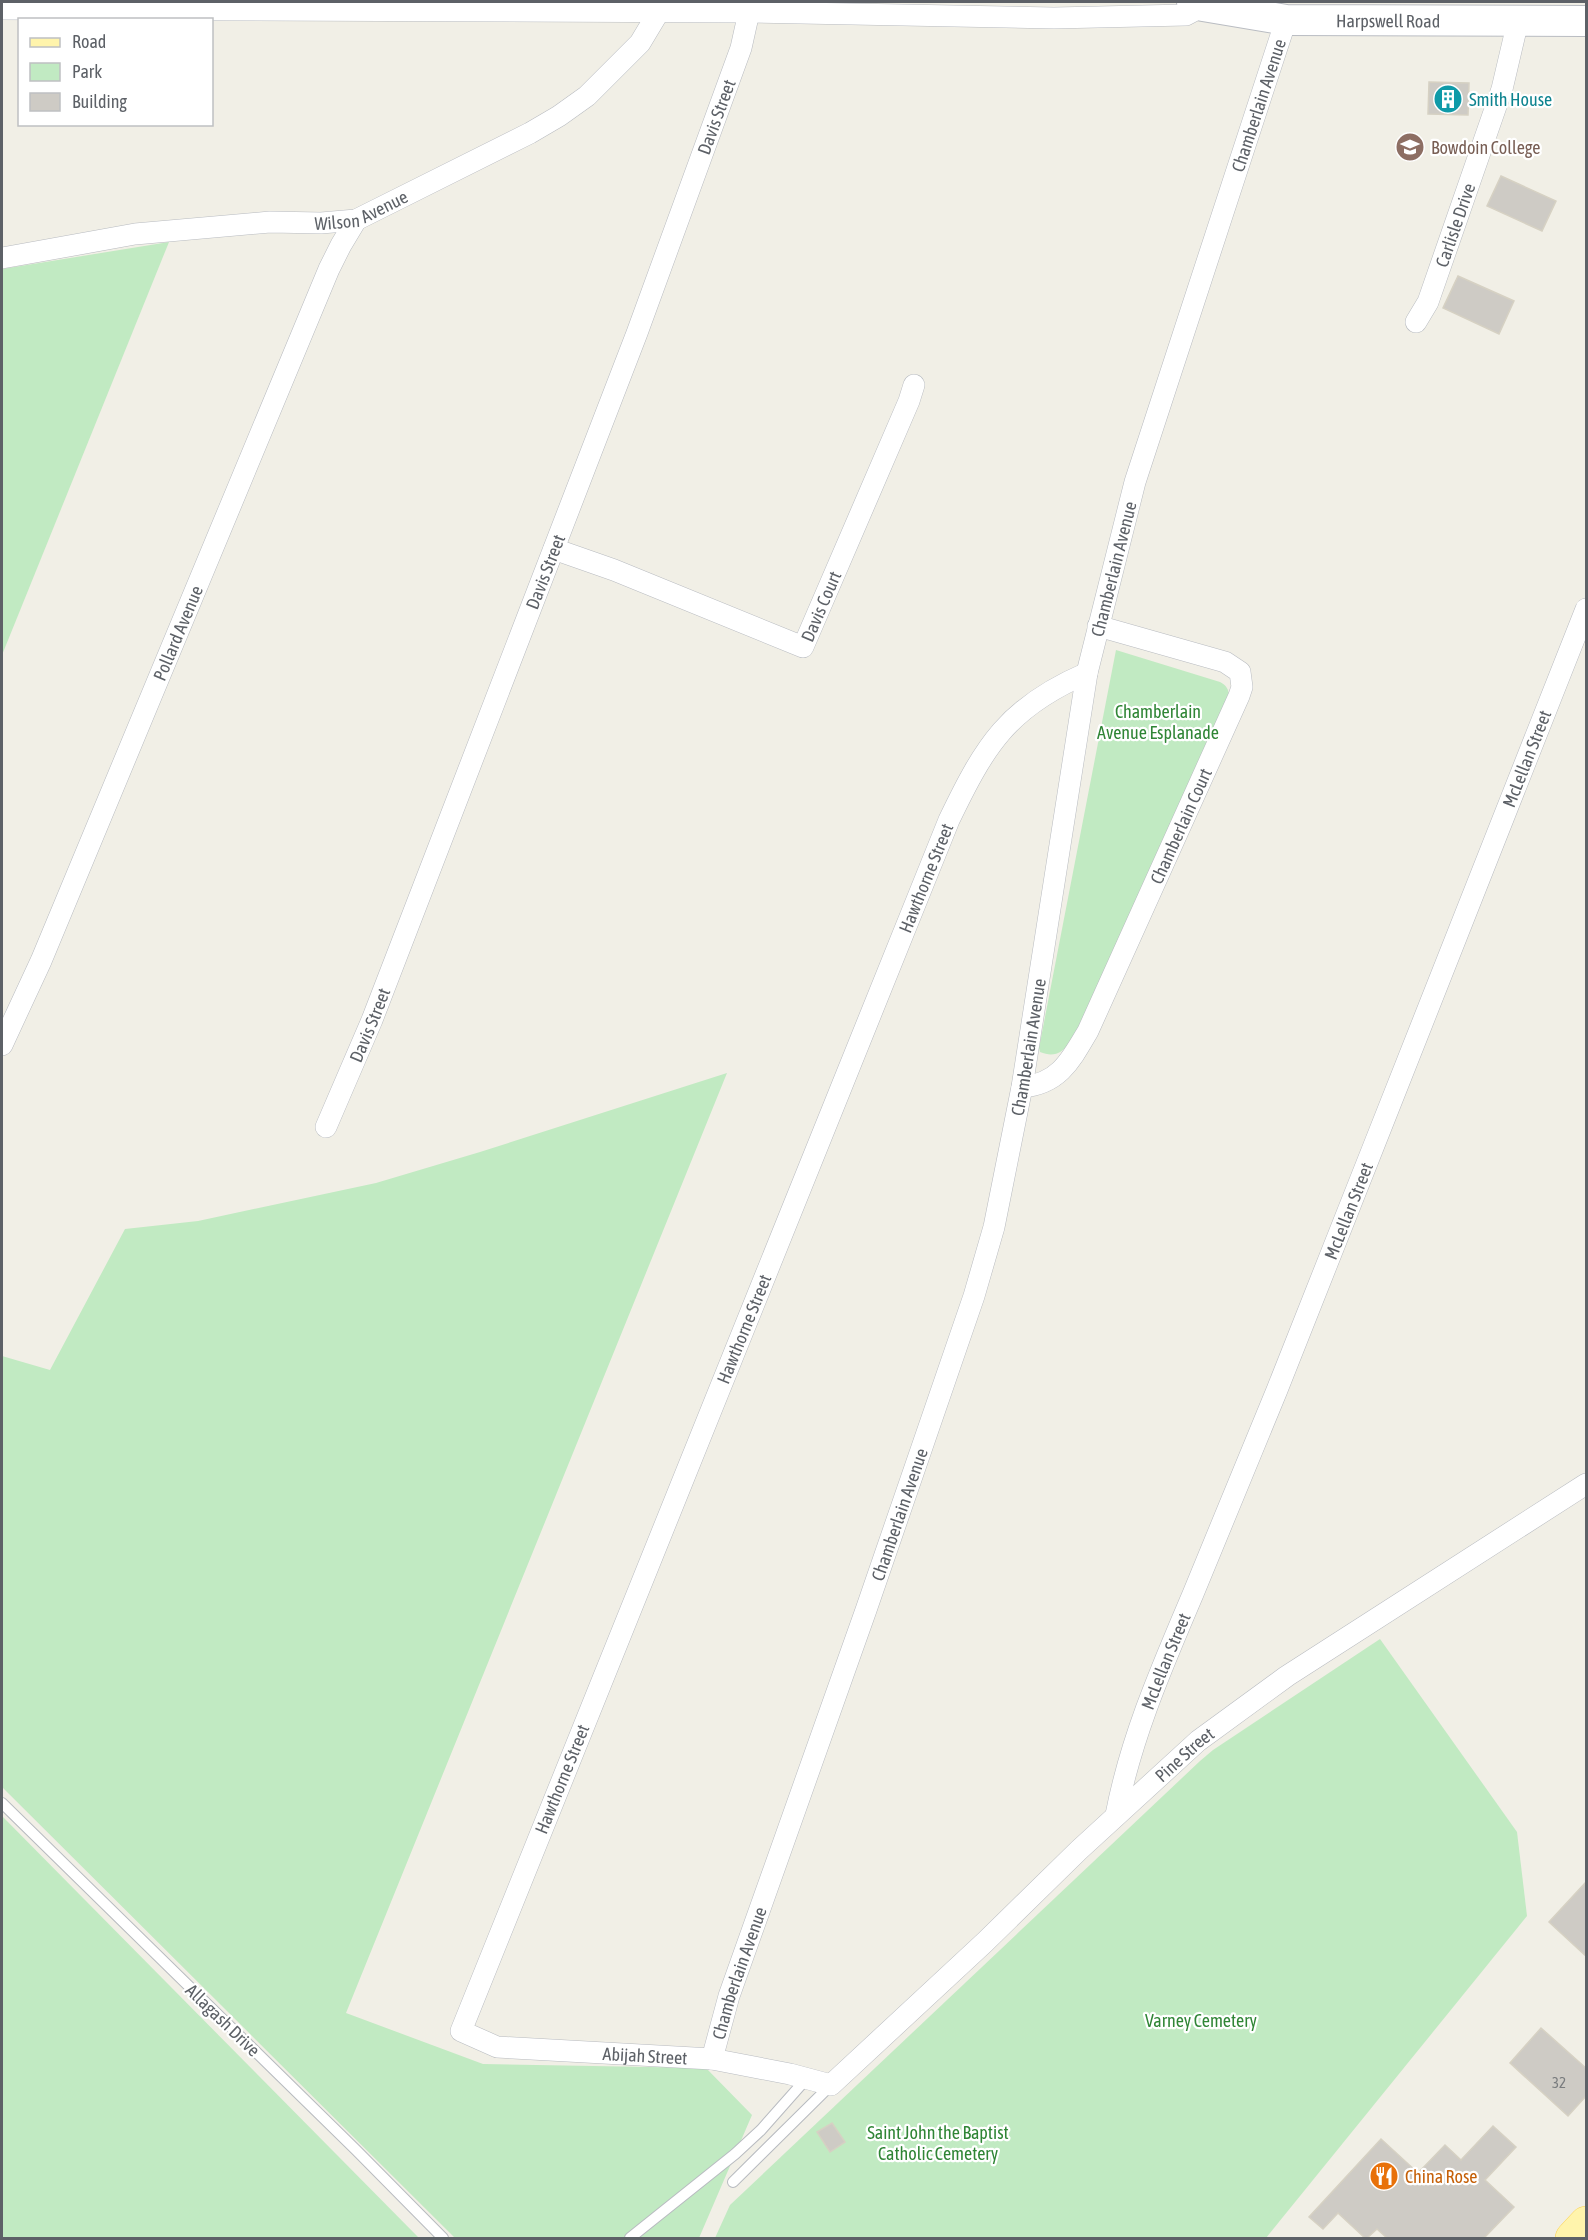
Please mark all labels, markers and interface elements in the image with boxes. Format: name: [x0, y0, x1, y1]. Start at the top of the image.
street label: Harpswell Road: [1336, 10, 1440, 31]
legend: [18, 18, 213, 126]
text: Road: [72, 31, 106, 52]
street label: Chamberlain Avenue: [1227, 36, 1290, 174]
text: Park: [72, 61, 102, 82]
street label: Davis Street: [693, 76, 739, 157]
building icon: Smith House: [1432, 83, 1464, 115]
place label: Smith House: [1469, 89, 1552, 110]
text: Building: [72, 91, 127, 112]
school or university icon: Bowdoin College: [1394, 131, 1426, 163]
place label: Bowdoin College: [1431, 137, 1540, 158]
street label: Carlisle Drive: [1431, 180, 1479, 270]
street label: Wilson Avenue: [314, 186, 411, 234]
street label: Chamberlain Avenue: [1086, 499, 1140, 639]
street label: Davis Street: [521, 531, 569, 612]
street label: Davis Court: [796, 568, 845, 645]
street label: Pollard Avenue: [148, 582, 207, 684]
park label: Chamberlain Avenue Esplanade: [1097, 701, 1219, 743]
street label: McLellan Street: [1498, 707, 1555, 810]
street label: Chamberlain Court: [1145, 765, 1216, 887]
street label: Hawthorne Street: [895, 820, 957, 936]
street label: Chamberlain Avenue: [1006, 977, 1049, 1117]
street label: Davis Street: [345, 985, 394, 1065]
street label: McLellan Street: [1320, 1159, 1377, 1262]
street label: Hawthorne Street: [713, 1271, 775, 1387]
street label: Chamberlain Avenue: [866, 1445, 931, 1583]
street label: McLellan Street: [1136, 1610, 1194, 1712]
street label: Hawthorne Street: [531, 1721, 593, 1837]
street label: Pine Street: [1151, 1723, 1218, 1786]
street label: Chamberlain Avenue: [707, 1904, 770, 2042]
street label: Allagash Drive: [182, 1979, 264, 2061]
park label: Varney Cemetery: [1145, 2010, 1257, 2031]
street label: Abijah Street: [602, 2042, 688, 2068]
house number: 32: [1552, 2074, 1566, 2091]
park label: Saint John the Baptist Catholic Cemetery: [867, 2122, 1009, 2164]
restaurant icon: China Rose: [1368, 2160, 1400, 2192]
place label: China Rose: [1405, 2166, 1478, 2187]

